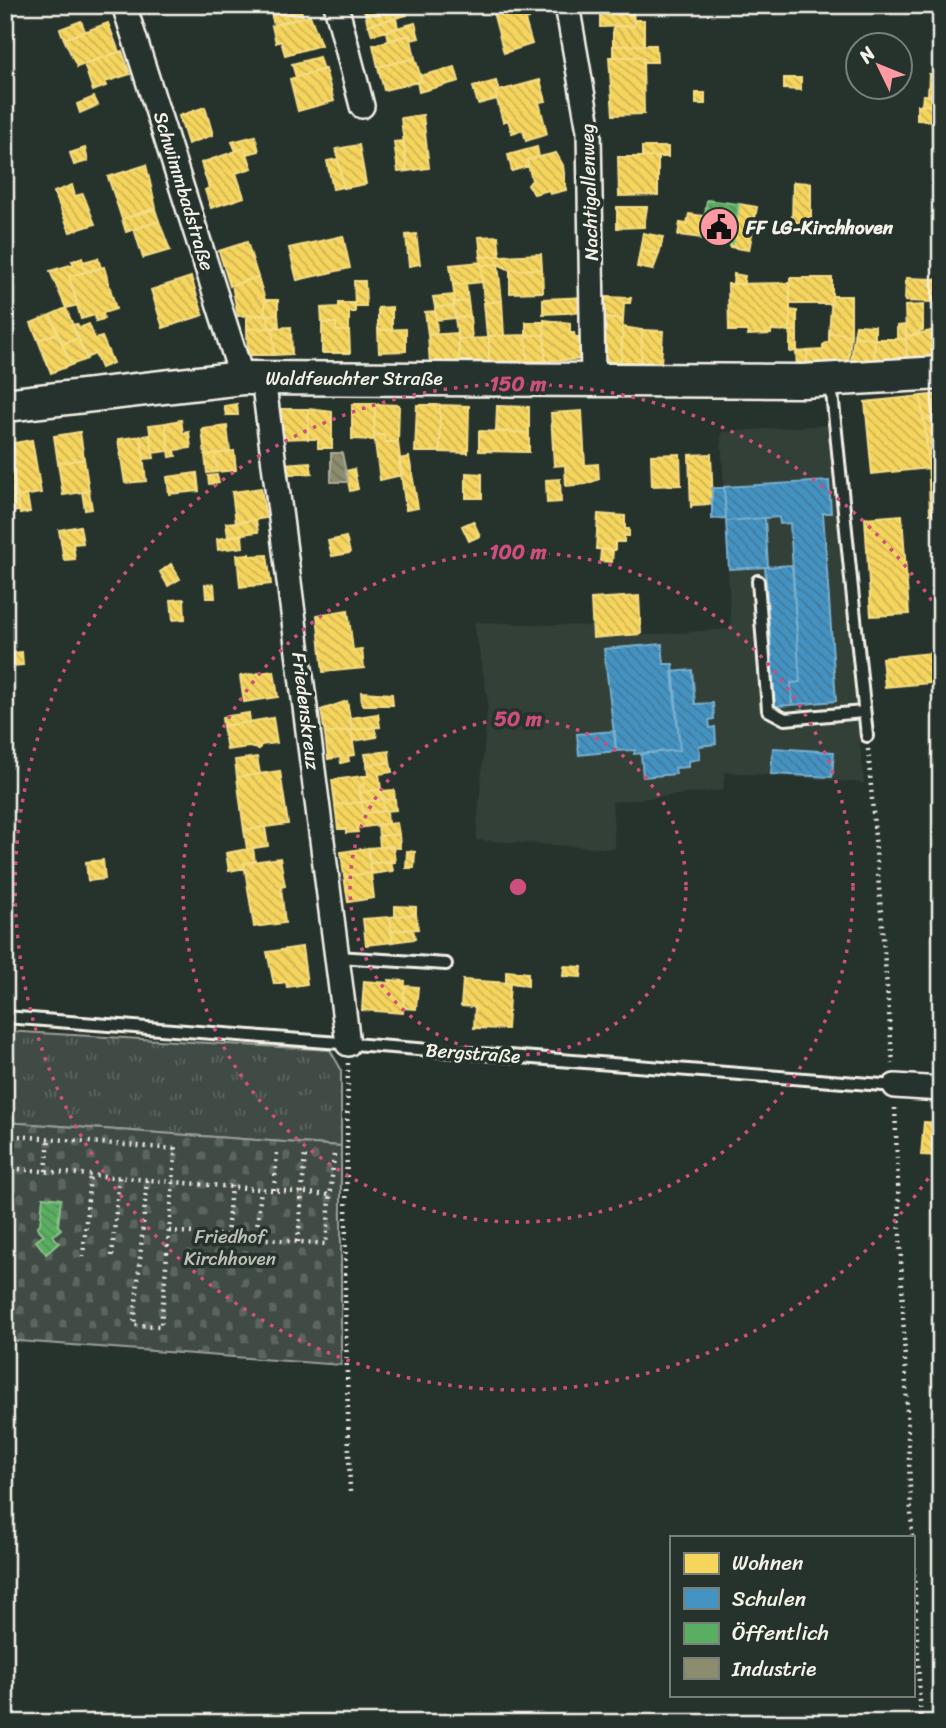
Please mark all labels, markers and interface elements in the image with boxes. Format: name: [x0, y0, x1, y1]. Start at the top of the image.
north arrow: [844, 32, 914, 102]
text: N: [850, 38, 884, 72]
street label: Schwimmbadstraße: [144, 107, 224, 275]
street label: Nachtigallenweg: [570, 123, 608, 261]
public building icon: FF LG-Kirchhoven: [698, 206, 740, 248]
place label: FF LG-Kirchhoven: [745, 211, 894, 244]
street label: Waldfeuchter Straße: [265, 362, 443, 395]
text: 150 m: [490, 365, 547, 403]
text: 100 m: [489, 533, 547, 571]
street label: Friedenskreuz: [282, 650, 330, 773]
text: 50 m: [494, 700, 543, 738]
centre of rings: [506, 875, 530, 899]
street label: Bergstraße: [425, 1033, 521, 1073]
park label: Friedhof Kirchhoven: [184, 1220, 276, 1275]
legend: [670, 1536, 914, 1696]
text: Wohnen: [732, 1544, 803, 1582]
text: Schulen: [732, 1580, 806, 1618]
text: Öffentlich: [732, 1614, 829, 1652]
text: Industrie: [731, 1650, 816, 1688]

